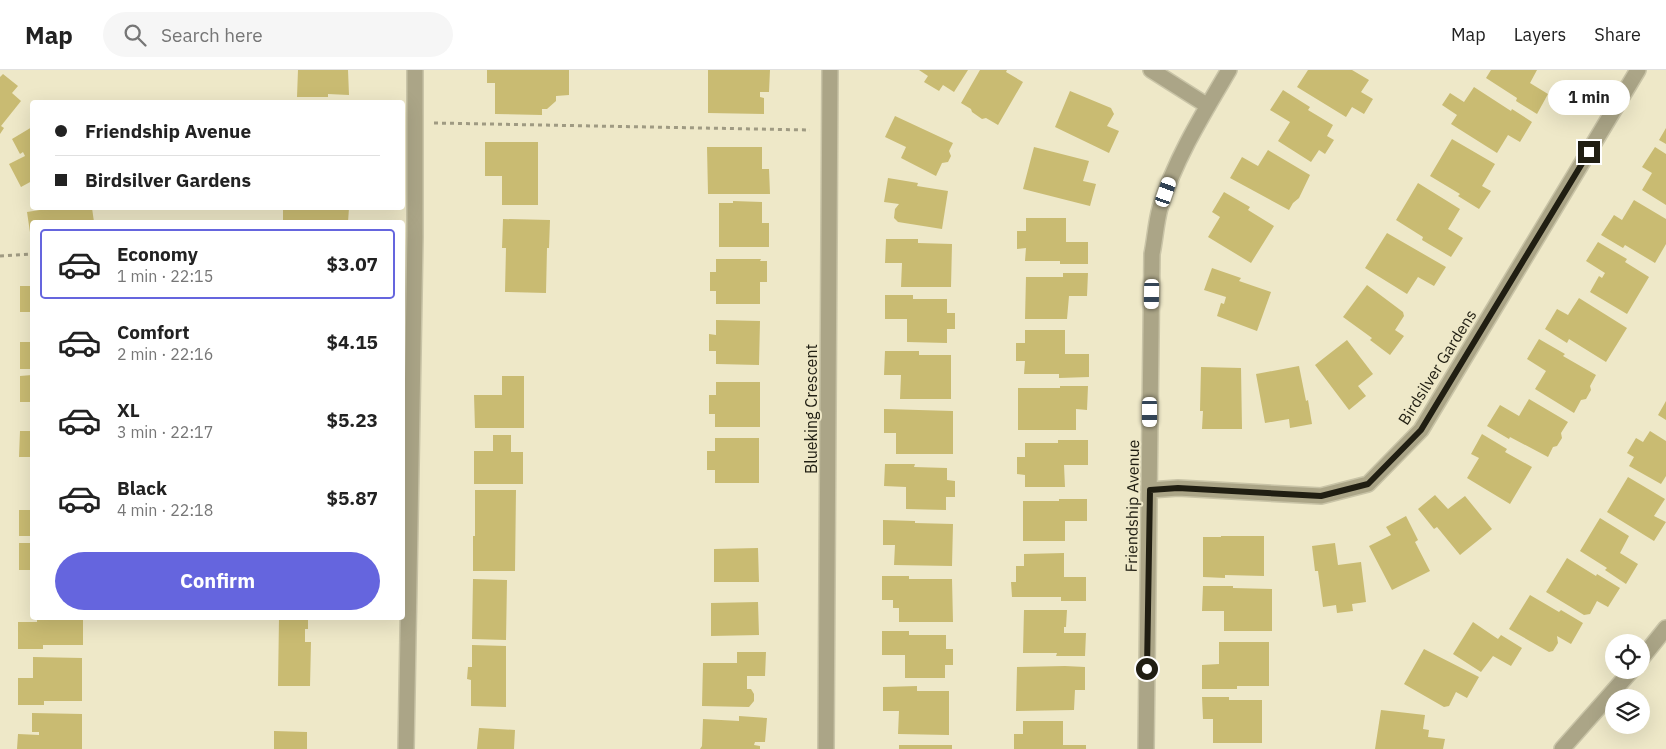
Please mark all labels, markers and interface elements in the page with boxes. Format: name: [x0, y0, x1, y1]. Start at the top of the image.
search box: [103, 12, 453, 57]
text: Map: [25, 19, 73, 51]
icon: search: [121, 21, 149, 49]
text: Search here: [161, 23, 263, 47]
text: Map: [1451, 23, 1486, 46]
text: Layers: [1514, 23, 1566, 46]
text: Share: [1594, 23, 1641, 46]
callout: 1 min: [1548, 79, 1630, 114]
text: 1 min: [1568, 87, 1610, 107]
text: Friendship Avenue: [85, 119, 251, 143]
route end: [1578, 141, 1600, 163]
text: Birdsilver Gardens: [85, 168, 251, 192]
car: [1154, 175, 1177, 209]
icon: car: [57, 242, 102, 287]
text: Economy: [117, 242, 198, 266]
text: $3.07: [326, 252, 378, 276]
text: 1 min · 22:15: [117, 266, 213, 286]
car: [1144, 279, 1159, 309]
street label: Birdsilver Gardens: [1394, 306, 1480, 428]
icon: car: [57, 320, 102, 365]
text: Comfort: [117, 320, 190, 344]
text: $4.15: [326, 330, 378, 354]
text: 2 min · 22:16: [117, 344, 213, 364]
street label: Blueking Crescent: [801, 344, 821, 474]
car: [1142, 397, 1157, 427]
icon: car: [57, 398, 102, 443]
text: XL: [117, 398, 140, 422]
text: $5.23: [326, 408, 378, 432]
text: 3 min · 22:17: [117, 422, 213, 442]
street label: Friendship Avenue: [1121, 439, 1143, 573]
icon: car: [57, 476, 102, 521]
text: Black: [117, 476, 167, 500]
text: $5.87: [326, 486, 378, 510]
text: 4 min · 22:18: [117, 500, 213, 520]
button: Confirm: [55, 552, 380, 610]
map controls: [1605, 634, 1650, 734]
button: locate: [1605, 634, 1650, 679]
route start: [1136, 658, 1158, 680]
button: layers: [1605, 689, 1650, 734]

